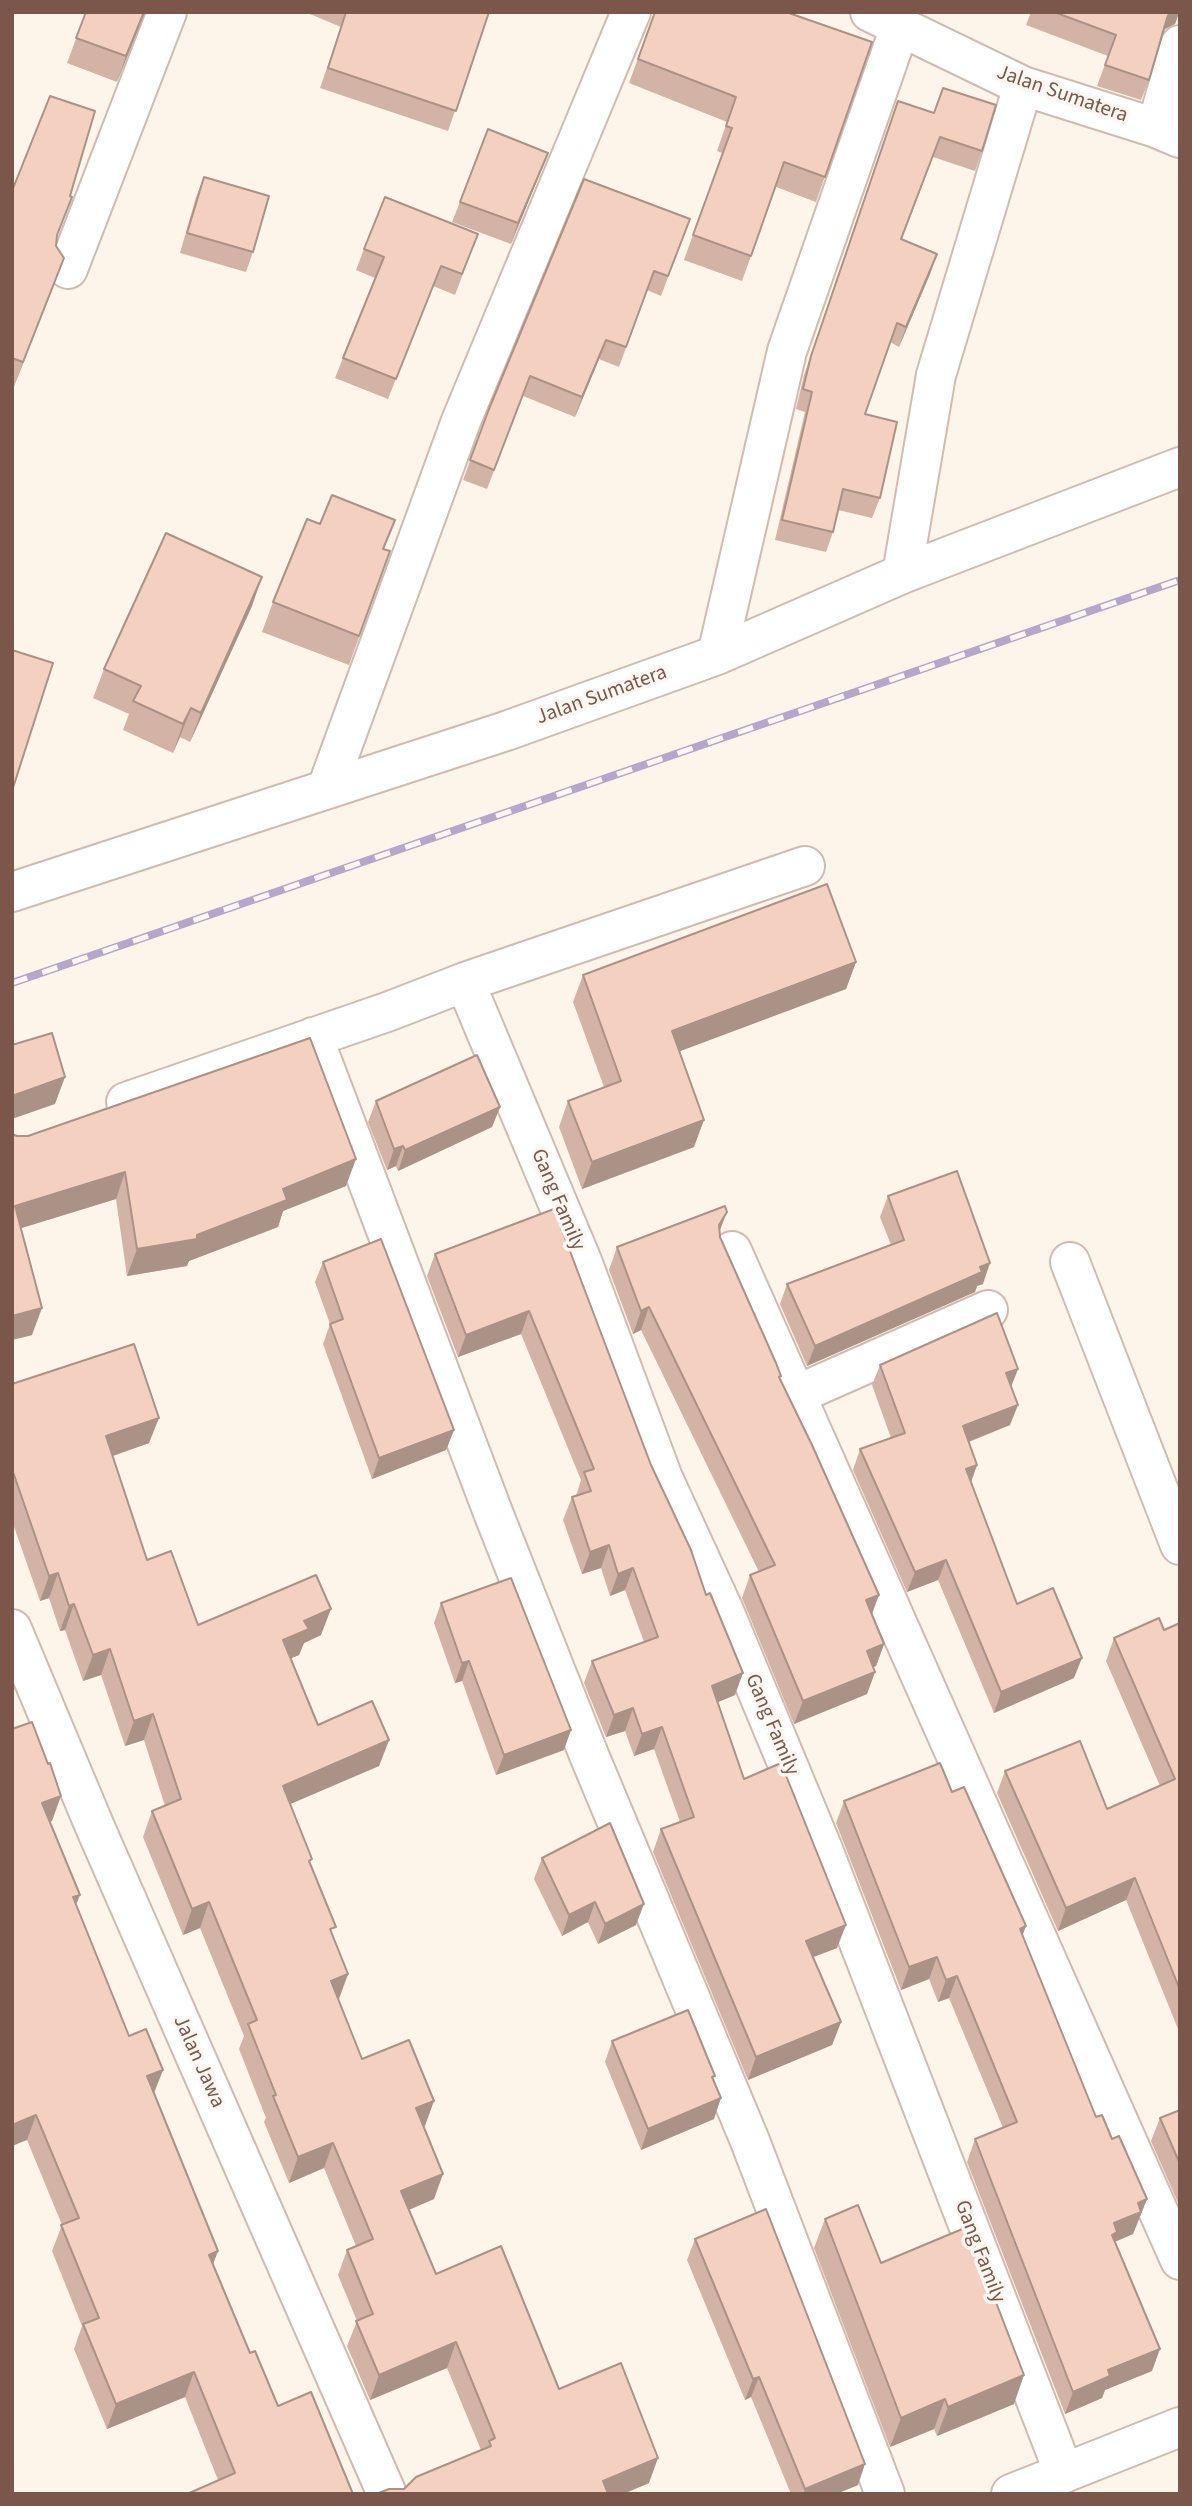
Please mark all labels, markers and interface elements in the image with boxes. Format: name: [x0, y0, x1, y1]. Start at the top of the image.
street label: Jalan Sumatera: [993, 61, 1131, 129]
street label: Jalan Sumatera: [533, 661, 671, 731]
street label: Gang Family: [524, 1145, 590, 1255]
street label: Gang Family: [738, 1670, 804, 1780]
street label: Jalan Jawa: [166, 2012, 230, 2112]
street label: Gang Family: [948, 2197, 1010, 2307]

